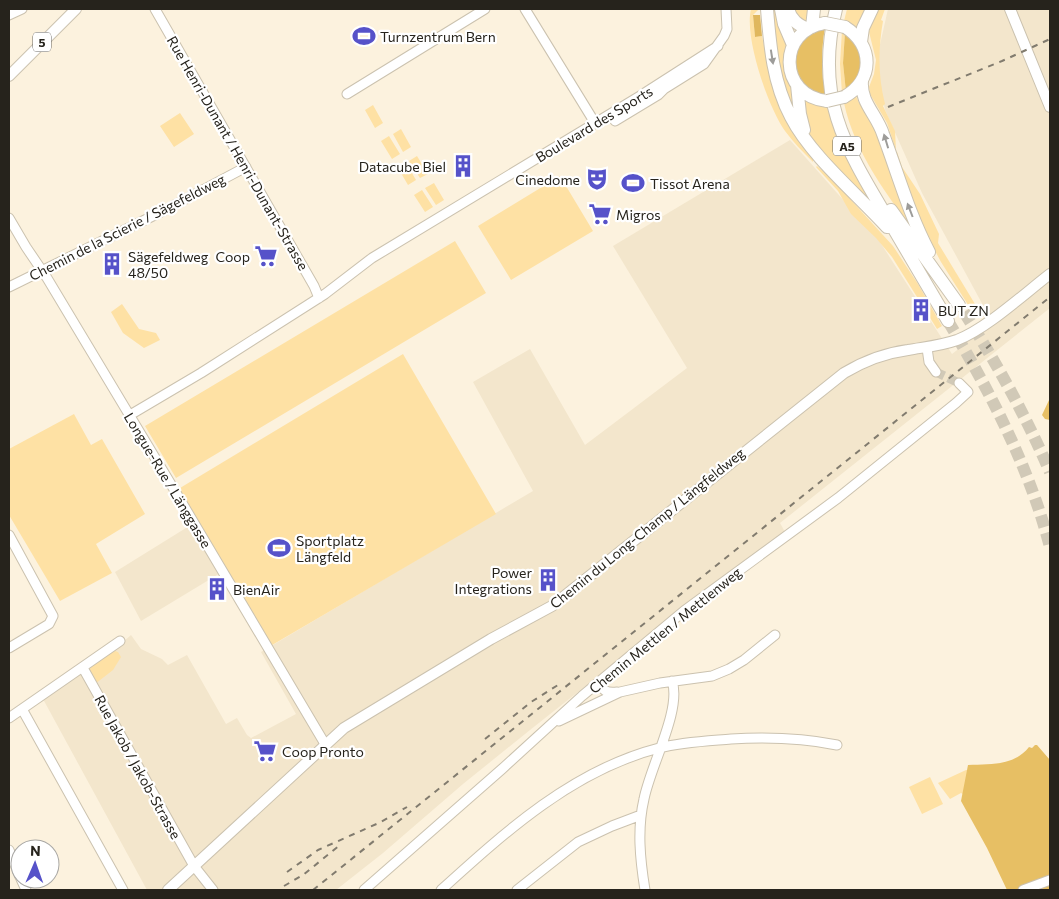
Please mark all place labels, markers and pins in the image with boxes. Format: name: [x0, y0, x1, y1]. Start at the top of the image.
sports icon: Turnzentrum Bern: [351, 23, 377, 49]
place label: Turnzentrum Bern: [380, 28, 496, 45]
building icon: Datacube Biel: [450, 153, 476, 179]
place label: Datacube Biel: [359, 158, 446, 175]
theatre icon: Cinedome: [584, 166, 610, 192]
sports icon: Tissot Arena: [620, 170, 646, 196]
place label: Cinedome: [515, 171, 580, 188]
place label: Tissot Arena: [650, 175, 730, 192]
supermarket icon: Migros: [587, 201, 613, 227]
place label: Migros: [616, 206, 661, 223]
supermarket icon: Coop: [253, 243, 279, 269]
place label: Sägefeldweg 48/50: [128, 248, 209, 281]
place label: Coop: [215, 248, 250, 265]
building icon: Sägefeldweg 48/50: [99, 251, 125, 277]
building icon: BUT ZN: [908, 297, 934, 323]
place label: BUT ZN: [938, 302, 989, 319]
place label: Sportplatz Längfeld: [296, 532, 364, 565]
sports icon: Sportplatz Längfeld: [266, 535, 292, 561]
place label: Power Integrations: [455, 564, 532, 597]
building icon: Power Integrations: [535, 567, 561, 593]
building icon: BienAir: [204, 576, 230, 602]
place label: BienAir: [233, 581, 280, 598]
supermarket icon: Coop Pronto: [252, 738, 278, 764]
place label: Coop Pronto: [282, 743, 364, 760]

